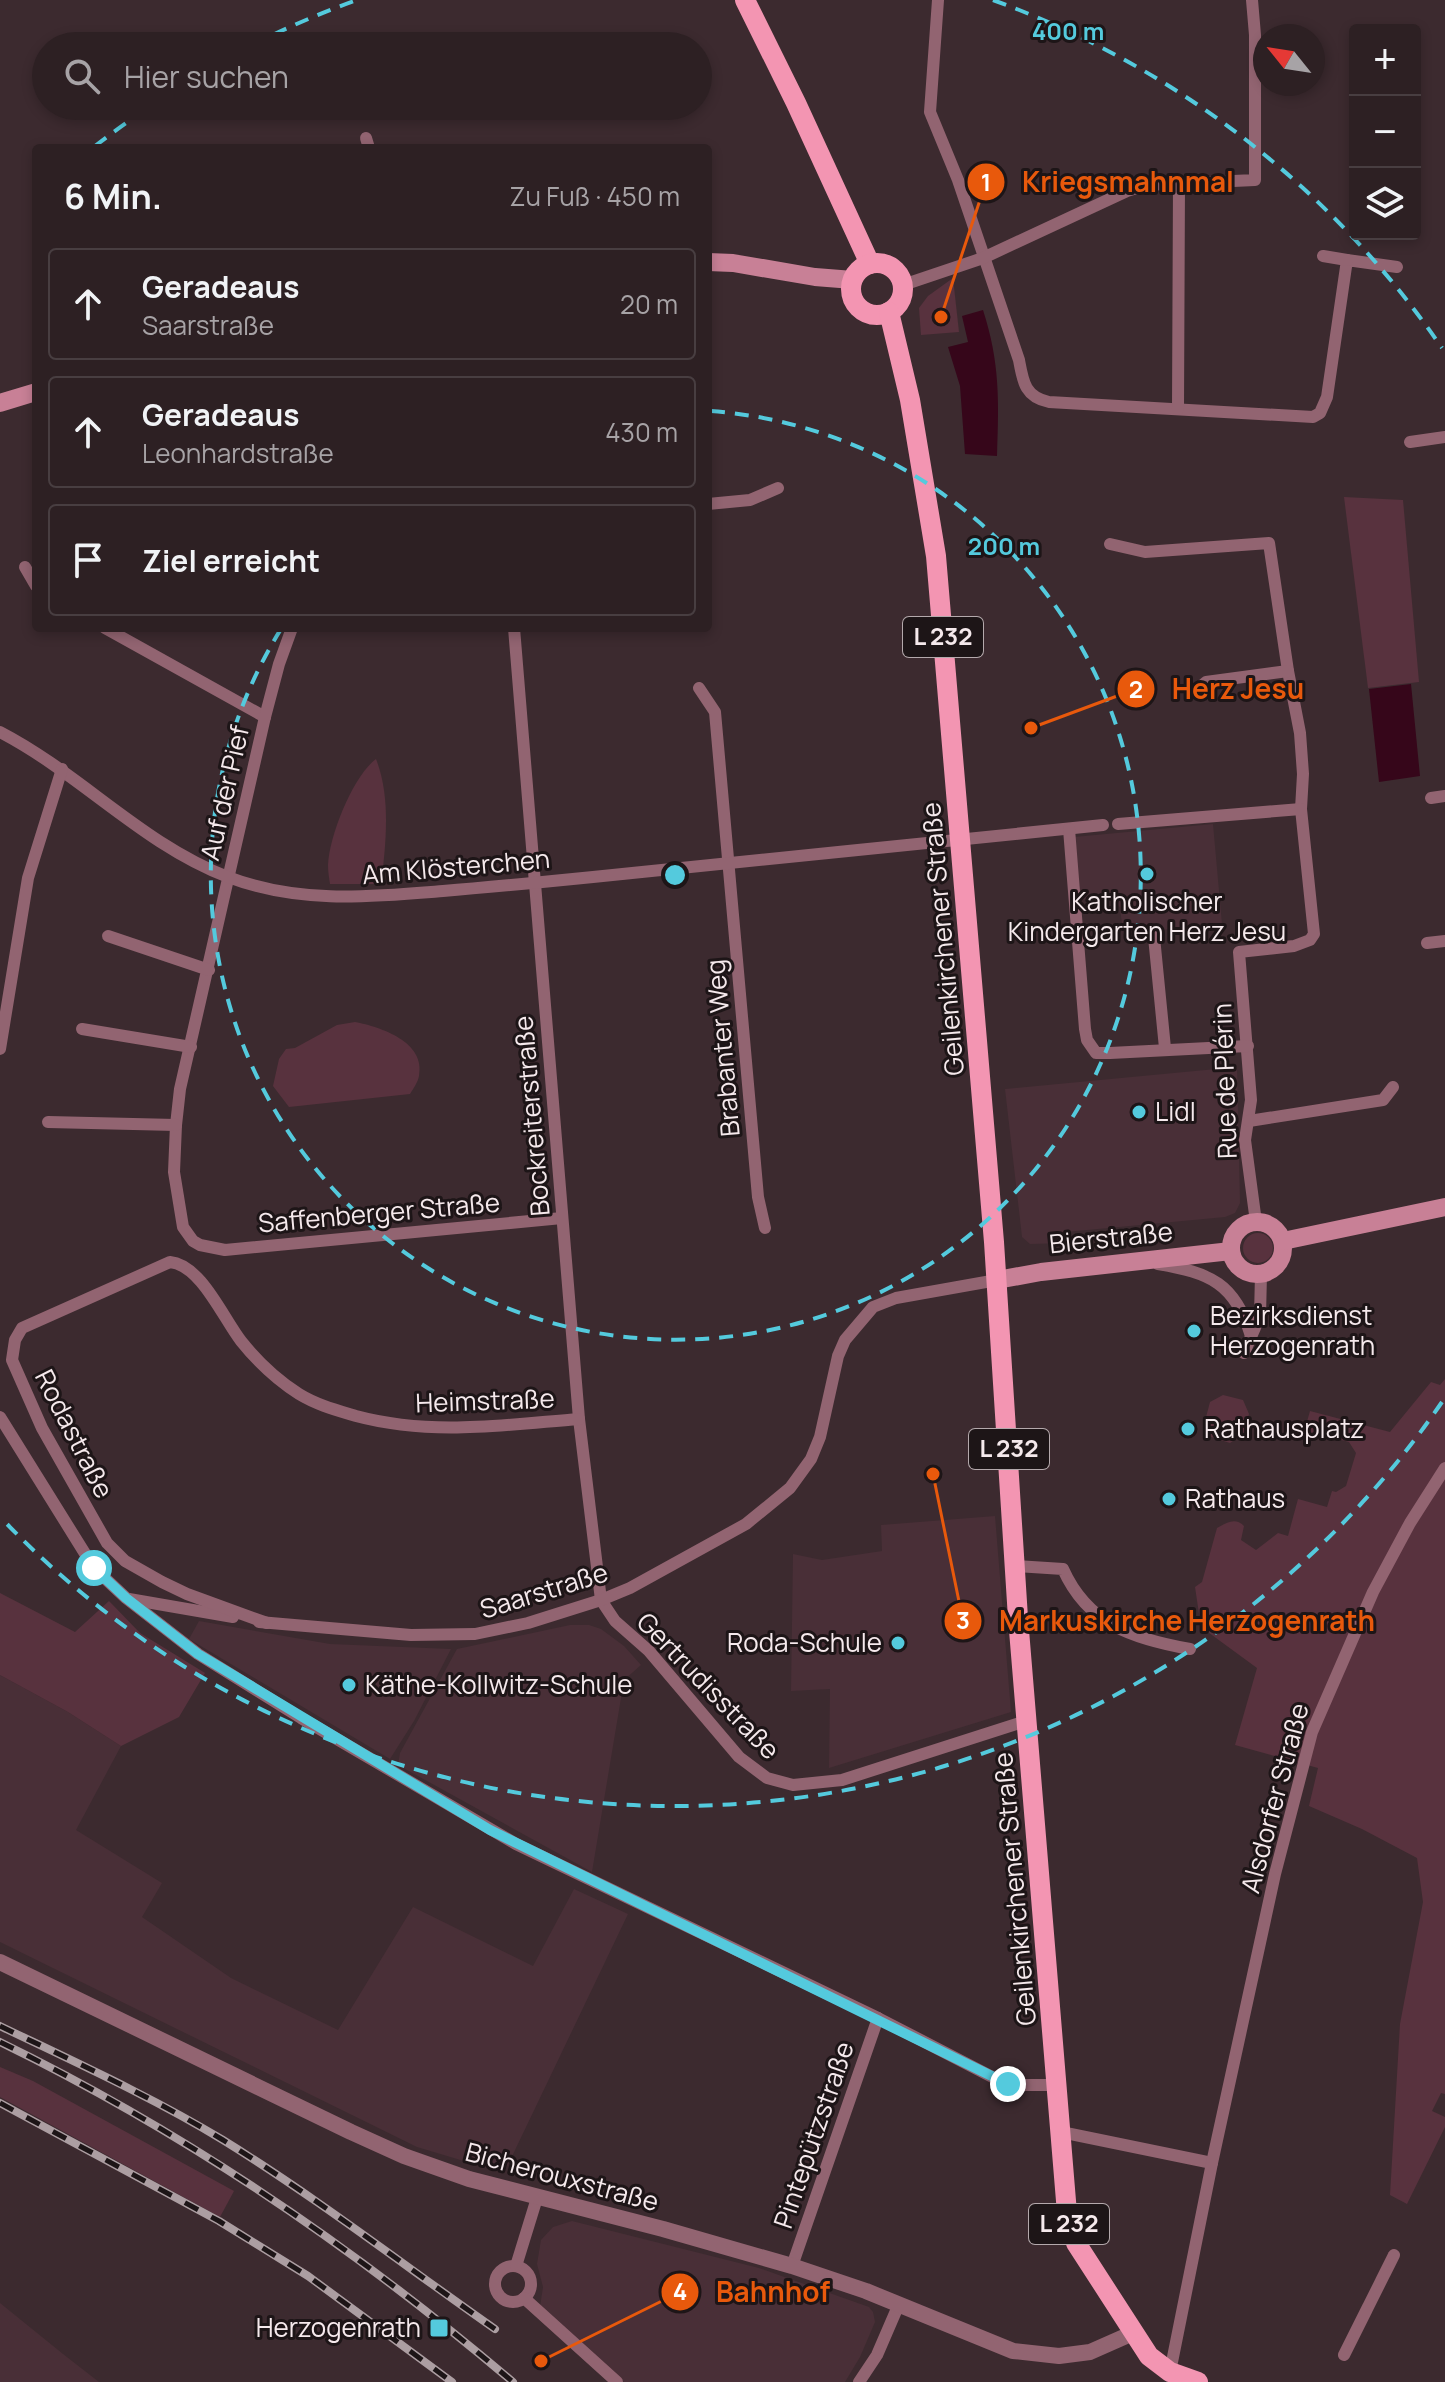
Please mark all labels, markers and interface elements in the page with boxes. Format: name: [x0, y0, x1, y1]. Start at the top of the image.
text: 400 m: [1032, 14, 1104, 47]
north arrow: [1253, 24, 1325, 96]
map controls: [1349, 24, 1421, 240]
button: +: [1349, 24, 1421, 96]
search box: [32, 32, 712, 120]
icon: search: [60, 54, 104, 98]
text: Hier suchen: [124, 56, 289, 97]
button: −: [1349, 96, 1421, 168]
callout: Kriegsmahnmal: [966, 156, 1250, 208]
text: Kriegsmahnmal: [1022, 162, 1234, 200]
text: 1: [981, 165, 991, 198]
button: layers: [1349, 168, 1421, 240]
text: 6 Min.: [64, 173, 162, 219]
text: Zu Fuß · 450 m: [510, 178, 680, 214]
text: Geradeaus: [142, 266, 299, 307]
icon: ahead: [66, 282, 110, 326]
text: 20 m: [620, 286, 678, 322]
text: Saarstraße: [142, 307, 274, 343]
text: Geradeaus: [142, 394, 299, 435]
icon: ahead: [66, 410, 110, 454]
text: 430 m: [605, 414, 678, 450]
text: Leonhardstraße: [142, 435, 334, 471]
text: 200 m: [968, 529, 1040, 562]
icon: arrive: [66, 538, 110, 582]
text: Ziel erreicht: [142, 540, 320, 581]
road number: L 232: [903, 617, 983, 657]
callout: Herz Jesu: [1116, 663, 1320, 715]
text: Herz Jesu: [1172, 669, 1304, 707]
text: 2: [1129, 672, 1143, 705]
street label: Auf der Pief: [191, 722, 257, 864]
street label: Geilenkirchener Straße: [912, 801, 972, 1077]
street label: Am Klösterchen: [360, 840, 551, 892]
centre of rings: [661, 861, 689, 889]
marker: Katholischer Kindergarten Herz Jesu: [1138, 865, 1156, 883]
place label: Katholischer Kindergarten Herz Jesu: [1008, 883, 1286, 949]
street label: Brabanter Weg: [696, 958, 748, 1138]
street label: Rue de Plérin: [1203, 1003, 1245, 1160]
street label: Bockreiterstraße: [504, 1014, 558, 1218]
place label: Lidl: [1155, 1093, 1196, 1129]
marker: Lidl: [1130, 1103, 1148, 1121]
street label: Saffenberger Straße: [257, 1184, 501, 1241]
street label: Bierstraße: [1047, 1213, 1175, 1261]
place label: Bezirksdienst Herzogenrath: [1210, 1297, 1375, 1363]
marker: Bezirksdienst Herzogenrath: [1185, 1322, 1203, 1340]
street label: Rodastraße: [27, 1363, 123, 1504]
street label: Heimstraße: [415, 1380, 555, 1420]
place label: Rathausplatz: [1204, 1410, 1364, 1446]
marker: Rathausplatz: [1179, 1420, 1197, 1438]
road number: L 232: [969, 1429, 1049, 1469]
place label: Rathaus: [1185, 1480, 1285, 1516]
marker: Rathaus: [1160, 1490, 1178, 1508]
route start: [76, 1550, 112, 1586]
street label: Saarstraße: [475, 1554, 612, 1627]
callout: Markuskirche Herzogenrath: [943, 1595, 1391, 1647]
text: Markuskirche Herzogenrath: [999, 1601, 1375, 1639]
text: 3: [956, 1603, 970, 1636]
street label: Gertrudisstraße: [629, 1604, 788, 1767]
place label: Roda-Schule: [727, 1624, 882, 1660]
marker: Roda-Schule: [889, 1634, 907, 1652]
place label: Käthe-Kollwitz-Schule: [365, 1666, 632, 1702]
marker: Käthe-Kollwitz-Schule: [340, 1676, 358, 1694]
street label: Alsdorfer Straße: [1231, 1699, 1317, 1897]
street label: Geilenkirchener Straße: [984, 1751, 1044, 2027]
street label: Pintepützstraße: [764, 2037, 862, 2233]
route end: [990, 2066, 1026, 2102]
street label: Bicherouxstraße: [462, 2133, 663, 2219]
road number: L 232: [1029, 2204, 1109, 2244]
callout: Bahnhof: [660, 2266, 846, 2318]
text: Bahnhof: [716, 2272, 831, 2310]
text: 4: [673, 2274, 687, 2307]
place label: Herzogenrath: [256, 2309, 421, 2345]
marker: Herzogenrath: [428, 2317, 450, 2339]

